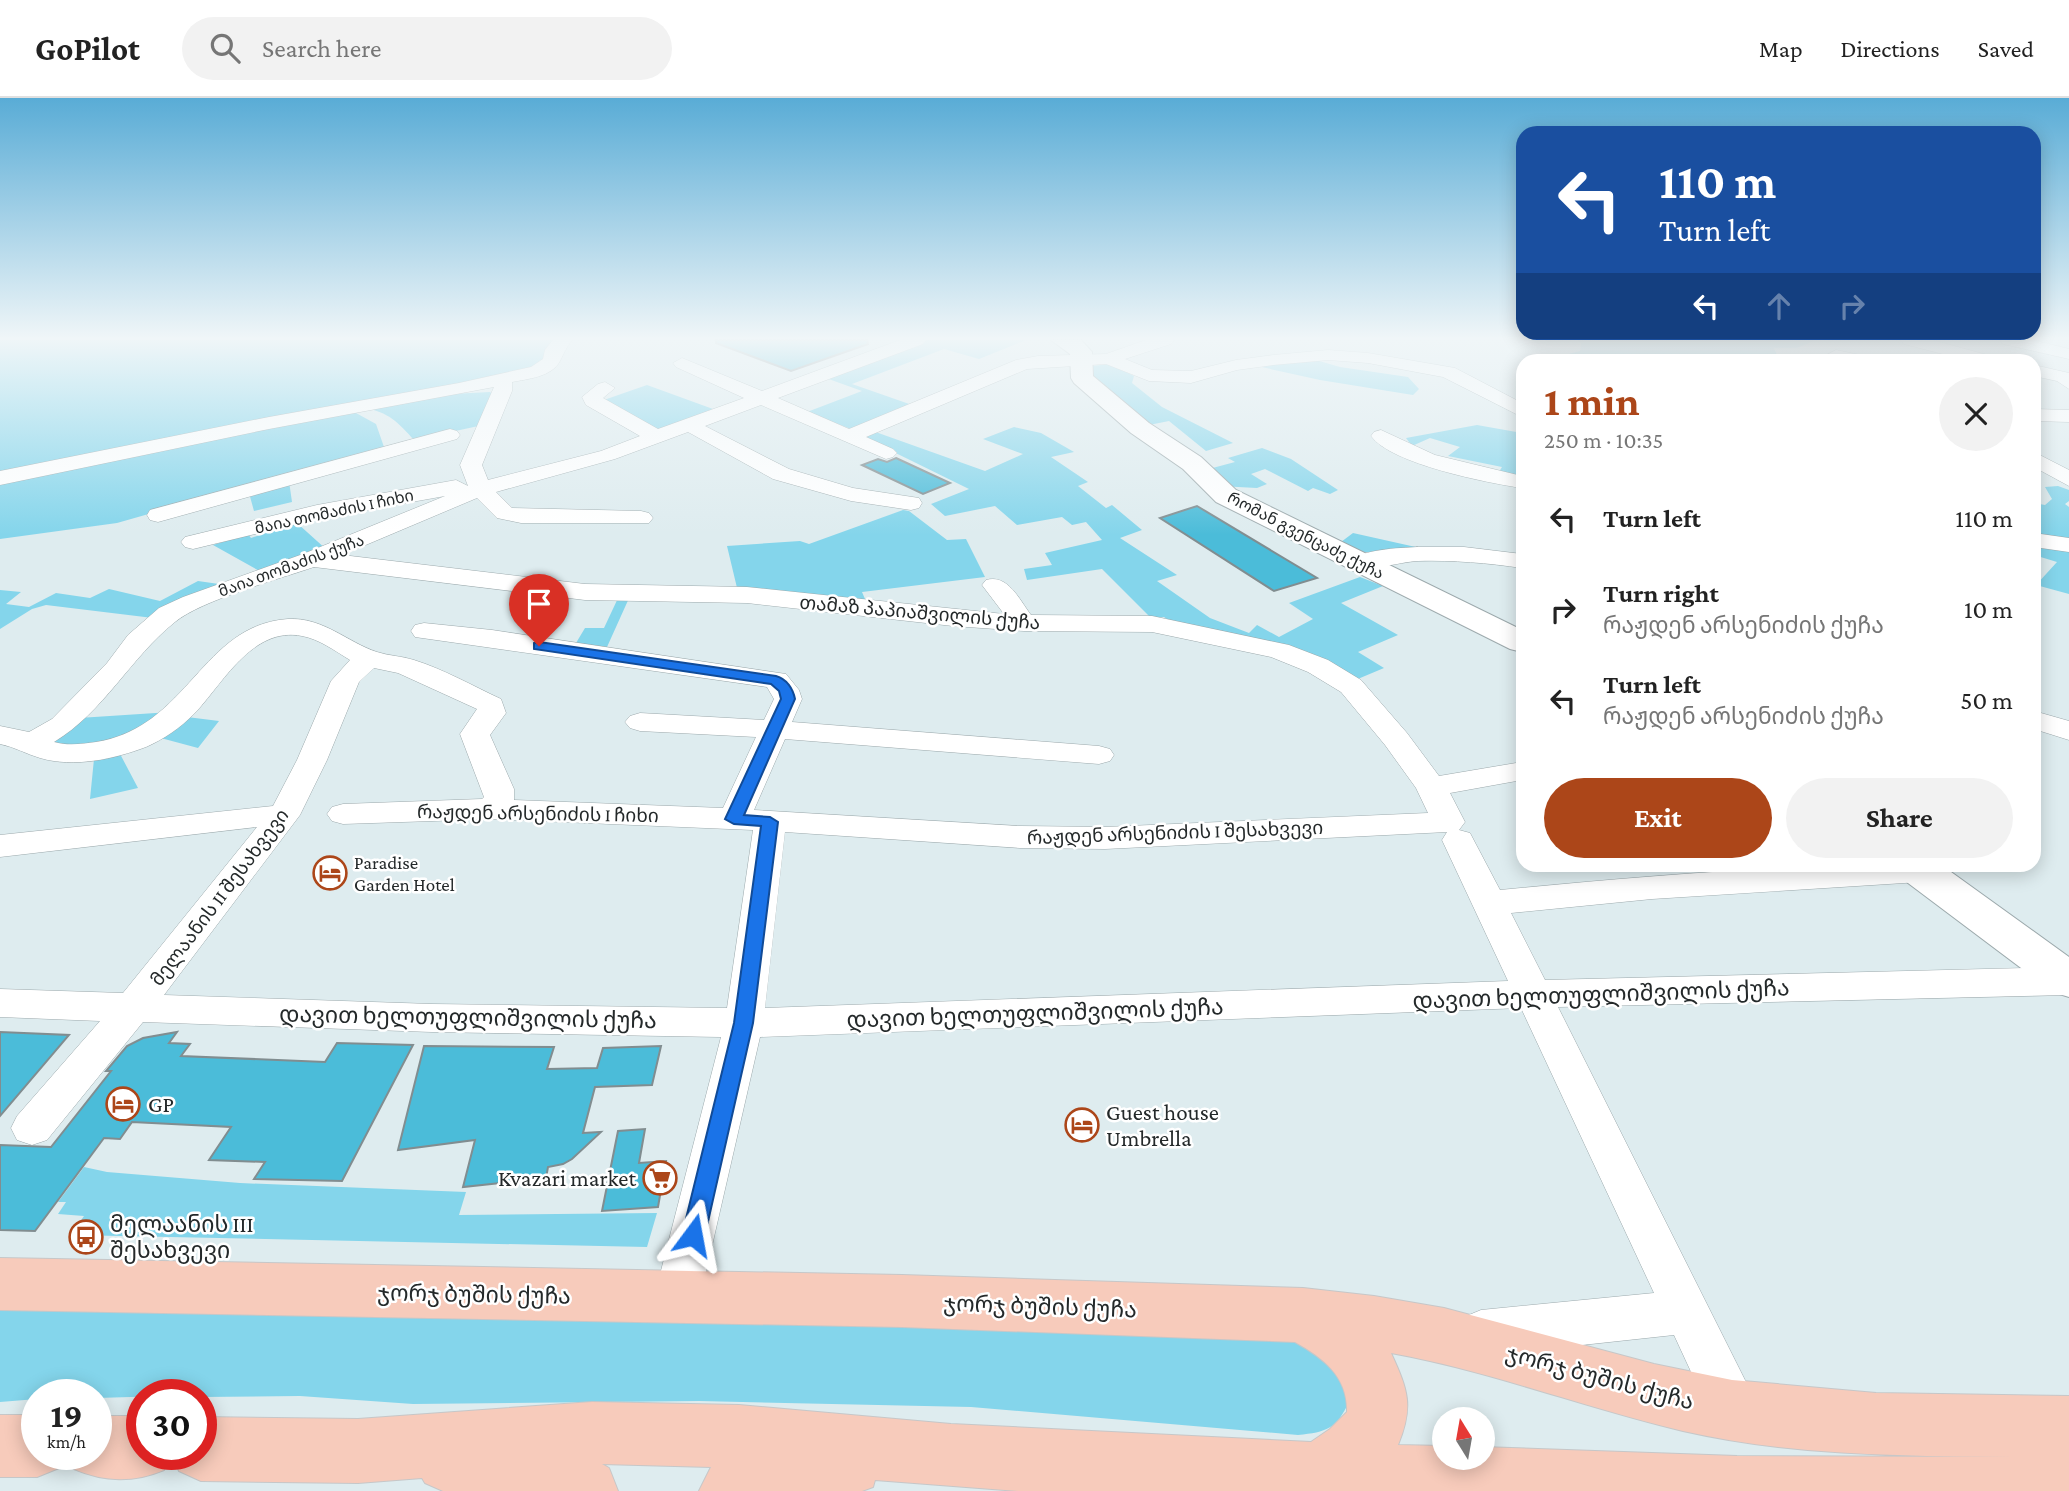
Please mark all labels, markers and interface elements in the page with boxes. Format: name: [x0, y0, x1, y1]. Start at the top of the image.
search box: [182, 17, 672, 80]
icon: search: [206, 29, 244, 67]
text: GoPilot: [35, 30, 140, 67]
text: Search here: [262, 34, 381, 63]
text: Map: [1759, 35, 1803, 62]
text: Directions: [1841, 35, 1940, 62]
text: Saved: [1978, 35, 2034, 62]
icon: left: [1544, 154, 1635, 245]
text: 110 m: [1659, 154, 1776, 209]
text: Turn left: [1659, 212, 1770, 248]
icon: left: [1687, 287, 1725, 325]
icon: ahead: [1760, 287, 1798, 325]
icon: right: [1833, 287, 1871, 325]
text: 1 min: [1544, 377, 1640, 424]
button: close: [1939, 377, 2013, 451]
text: 250 m · 10:35: [1544, 427, 1663, 453]
street label: მაია თომაძის I ჩიხი: [253, 486, 415, 537]
street label: რომან გვენცაძე ქუჩა: [1224, 489, 1387, 583]
icon: left: [1544, 500, 1582, 538]
text: Turn left: [1603, 504, 1701, 533]
text: 110 m: [1955, 504, 2013, 533]
street label: მაია თომაძის ქუჩა: [216, 531, 367, 601]
pin: [509, 574, 569, 646]
text: Turn right: [1603, 579, 1719, 608]
icon: arrive: [520, 585, 558, 623]
icon: right: [1544, 591, 1582, 629]
street label: თამაზ პაპიაშვილის ქუჩა: [799, 592, 1041, 635]
text: 10 m: [1964, 595, 2013, 624]
text: რაჟდენ არსენიძის ქუჩა: [1603, 612, 1884, 638]
text: Turn left: [1603, 670, 1701, 699]
icon: left: [1544, 682, 1582, 720]
text: 50 m: [1960, 686, 2013, 715]
text: რაჟდენ არსენიძის ქუჩა: [1603, 703, 1884, 729]
button: Exit: [1544, 778, 1772, 858]
button: Share: [1786, 778, 2013, 858]
street label: რაჟდენ არსენიძის I ჩიხი: [417, 801, 659, 828]
street label: მელაანის II შესახვევი: [146, 805, 294, 991]
street label: რაჟდენ არსენიძის I შესახვევი: [1027, 817, 1324, 850]
place label: Paradise Garden Hotel: [354, 852, 455, 895]
hotel icon: Paradise Garden Hotel: [311, 854, 349, 892]
street label: დავით ხელთუფლიშვილის ქუჩა: [1412, 974, 1790, 1015]
street label: დავით ხელთუფლიშვილის ქუჩა: [846, 993, 1224, 1034]
street label: დავით ხელთუფლიშვილის ქუჩა: [279, 1001, 657, 1034]
hotel icon: GP: [104, 1085, 142, 1123]
place label: GP: [148, 1091, 174, 1117]
place label: Guest house Umbrella: [1106, 1099, 1219, 1151]
hotel icon: Guest house Umbrella: [1063, 1106, 1101, 1144]
supermarket icon: Kvazari market: [641, 1159, 679, 1197]
place label: Kvazari market: [498, 1165, 636, 1191]
position arrow: [656, 1198, 730, 1272]
place label: მელაანის III შესახვევი: [110, 1211, 254, 1264]
bus stop icon: მელაანის III შესახვევი: [67, 1218, 105, 1256]
street label: ჯორჯ ბუშის ქუჩა: [377, 1279, 571, 1310]
street label: ჯორჯ ბუშის ქუჩა: [943, 1290, 1137, 1323]
street label: ჯორჯ ბუშის ქუჩა: [1503, 1339, 1697, 1416]
speed limit sign: 30: [126, 1379, 217, 1470]
text: 19: [50, 1396, 83, 1435]
north arrow: [1432, 1407, 1494, 1470]
map controls: [1432, 1407, 1495, 1470]
text: km/h: [47, 1432, 86, 1452]

